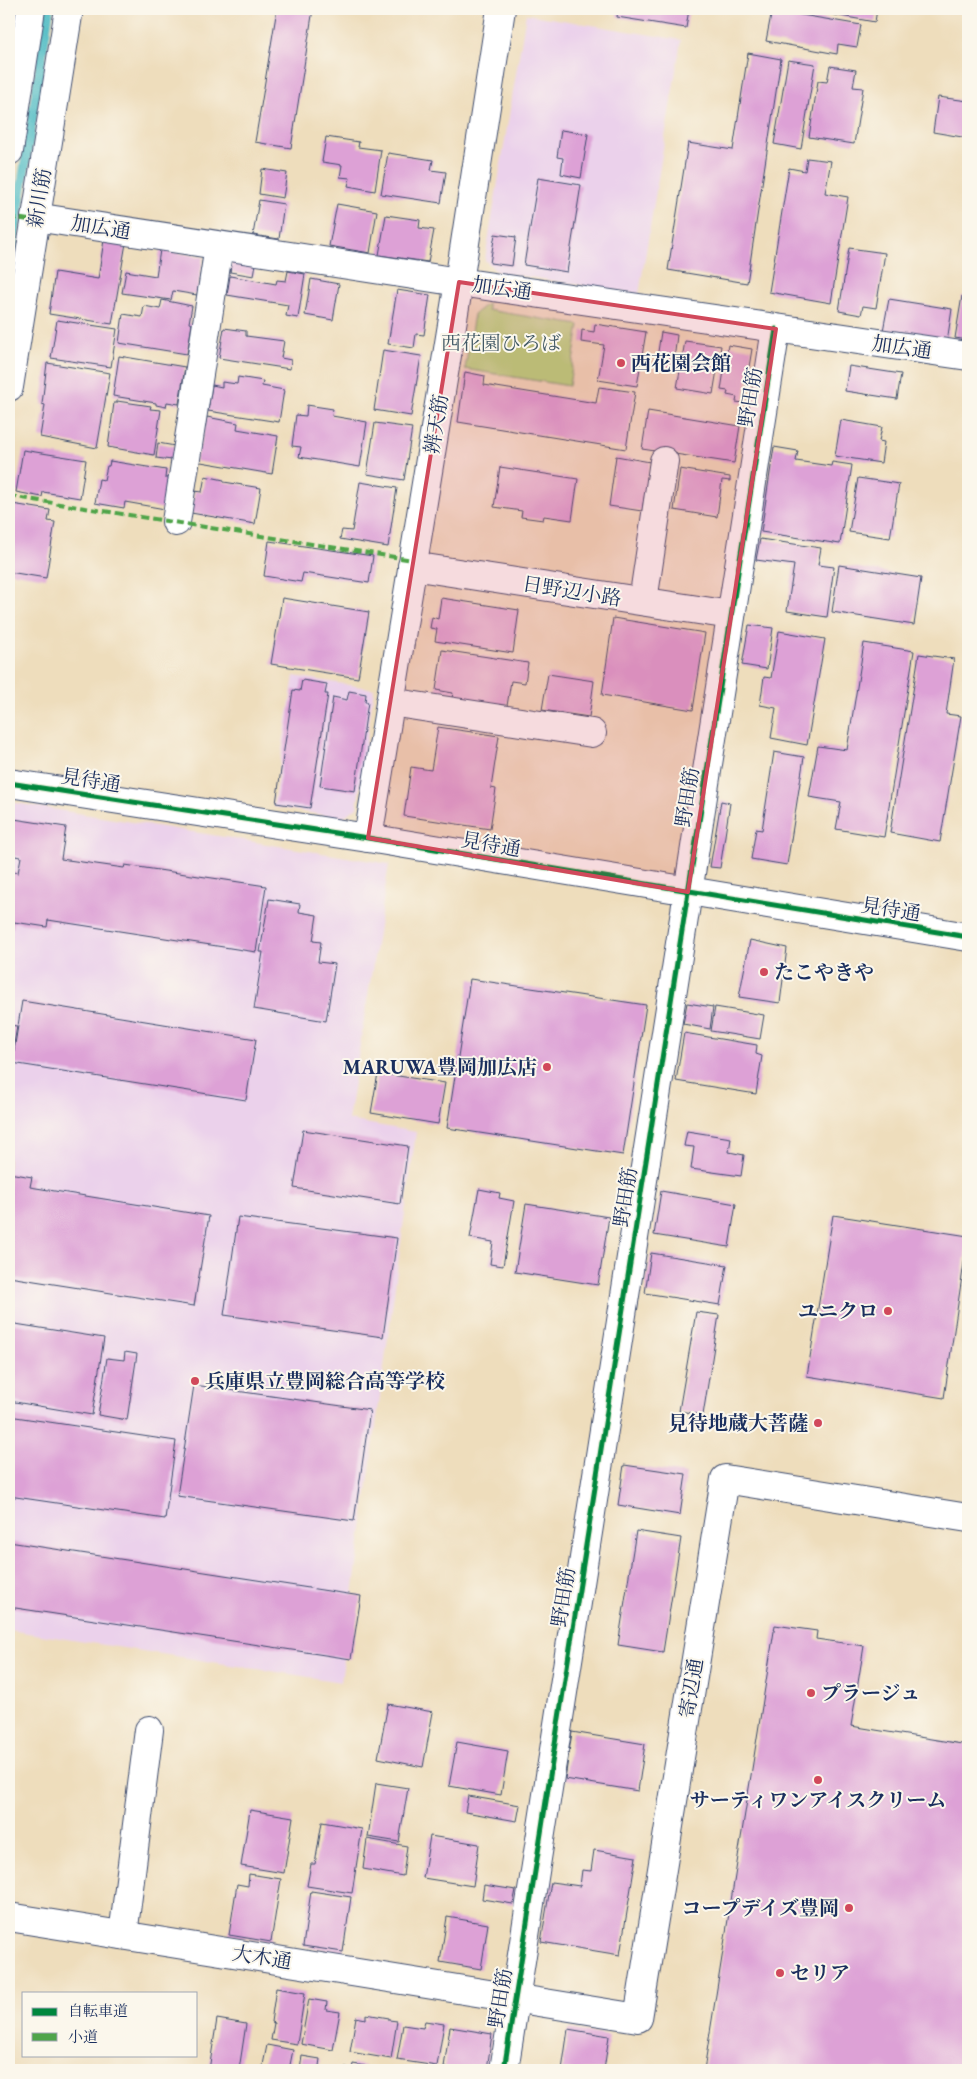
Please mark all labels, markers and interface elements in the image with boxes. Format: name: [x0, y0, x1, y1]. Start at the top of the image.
street label: 新川筋: [21, 166, 57, 230]
street label: 加広通: [69, 209, 133, 245]
street label: 加広通: [470, 271, 534, 305]
park label: 西花園ひろば: [441, 330, 561, 356]
street label: 加広通: [870, 330, 934, 364]
place label: 西花園会館: [631, 350, 731, 376]
marker: 西花園会館: [615, 357, 627, 369]
street label: 野田筋: [732, 365, 768, 429]
street label: 辨天筋: [418, 392, 454, 456]
street label: 日野辺小路: [521, 570, 623, 612]
street label: 見待通: [59, 762, 123, 798]
street label: 野田筋: [669, 765, 705, 829]
street label: 見待通: [459, 826, 523, 862]
street label: 見待通: [859, 891, 923, 927]
place label: たこやきや: [774, 959, 874, 985]
marker: たこやきや: [758, 966, 770, 978]
place label: MARUWA豊岡加広店: [343, 1054, 537, 1080]
marker: MARUWA豊岡加広店: [541, 1061, 553, 1073]
street label: 野田筋: [607, 1165, 643, 1229]
place label: ユニクロ: [798, 1298, 878, 1324]
marker: ユニクロ: [882, 1305, 894, 1317]
place label: 兵庫県立豊岡総合高等学校: [205, 1368, 445, 1394]
marker: 兵庫県立豊岡総合高等学校: [189, 1375, 201, 1387]
place label: 見待地蔵大菩薩: [668, 1410, 808, 1436]
marker: 見待地蔵大菩薩: [812, 1417, 824, 1429]
street label: 野田筋: [545, 1565, 581, 1629]
street label: 寄辺通: [673, 1656, 709, 1720]
place label: プラージュ: [821, 1680, 920, 1706]
marker: プラージュ: [805, 1687, 817, 1699]
marker: サーティワンアイスクリーム: [812, 1774, 824, 1786]
place label: サーティワンアイスクリーム: [690, 1787, 946, 1813]
place label: コープデイズ豊岡: [682, 1895, 839, 1921]
marker: コープデイズ豊岡: [843, 1902, 855, 1914]
street label: 大木通: [230, 1939, 294, 1975]
place label: セリア: [790, 1960, 850, 1986]
street label: 野田筋: [482, 1966, 518, 2030]
marker: セリア: [774, 1967, 786, 1979]
legend: [22, 1992, 198, 2056]
text: 自転車道: [68, 2001, 128, 2020]
text: 小道: [68, 2027, 98, 2046]

